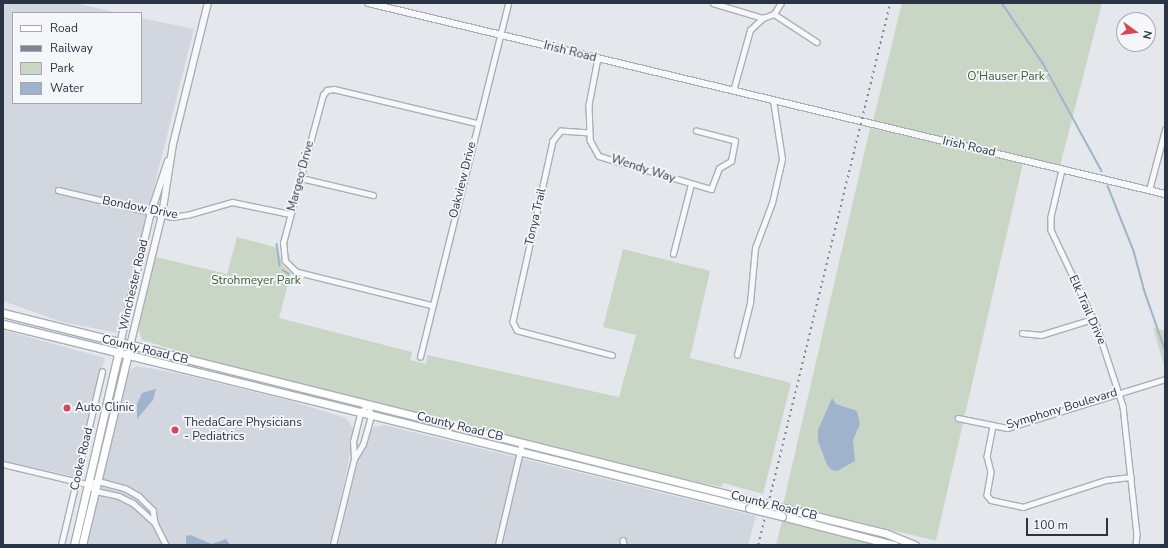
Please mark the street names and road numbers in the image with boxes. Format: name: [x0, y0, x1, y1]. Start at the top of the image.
street label: Irish Road: [542, 39, 598, 65]
street label: Irish Road: [941, 134, 997, 160]
street label: Margeo Drive: [285, 139, 317, 213]
street label: Oakview Drive: [447, 140, 479, 220]
street label: Wendy Way: [609, 152, 677, 186]
street label: Tonya Trail: [522, 187, 550, 247]
street label: Bondow Drive: [101, 194, 179, 222]
street label: Winchester Road: [117, 238, 151, 332]
street label: Elk Trail Drive: [1065, 273, 1109, 347]
street label: County Road CB: [100, 332, 190, 368]
street label: Symphony Boulevard: [1005, 385, 1119, 433]
street label: County Road CB: [415, 409, 505, 445]
street label: Cooke Road: [68, 426, 96, 492]
street label: County Road CB: [729, 488, 819, 524]

